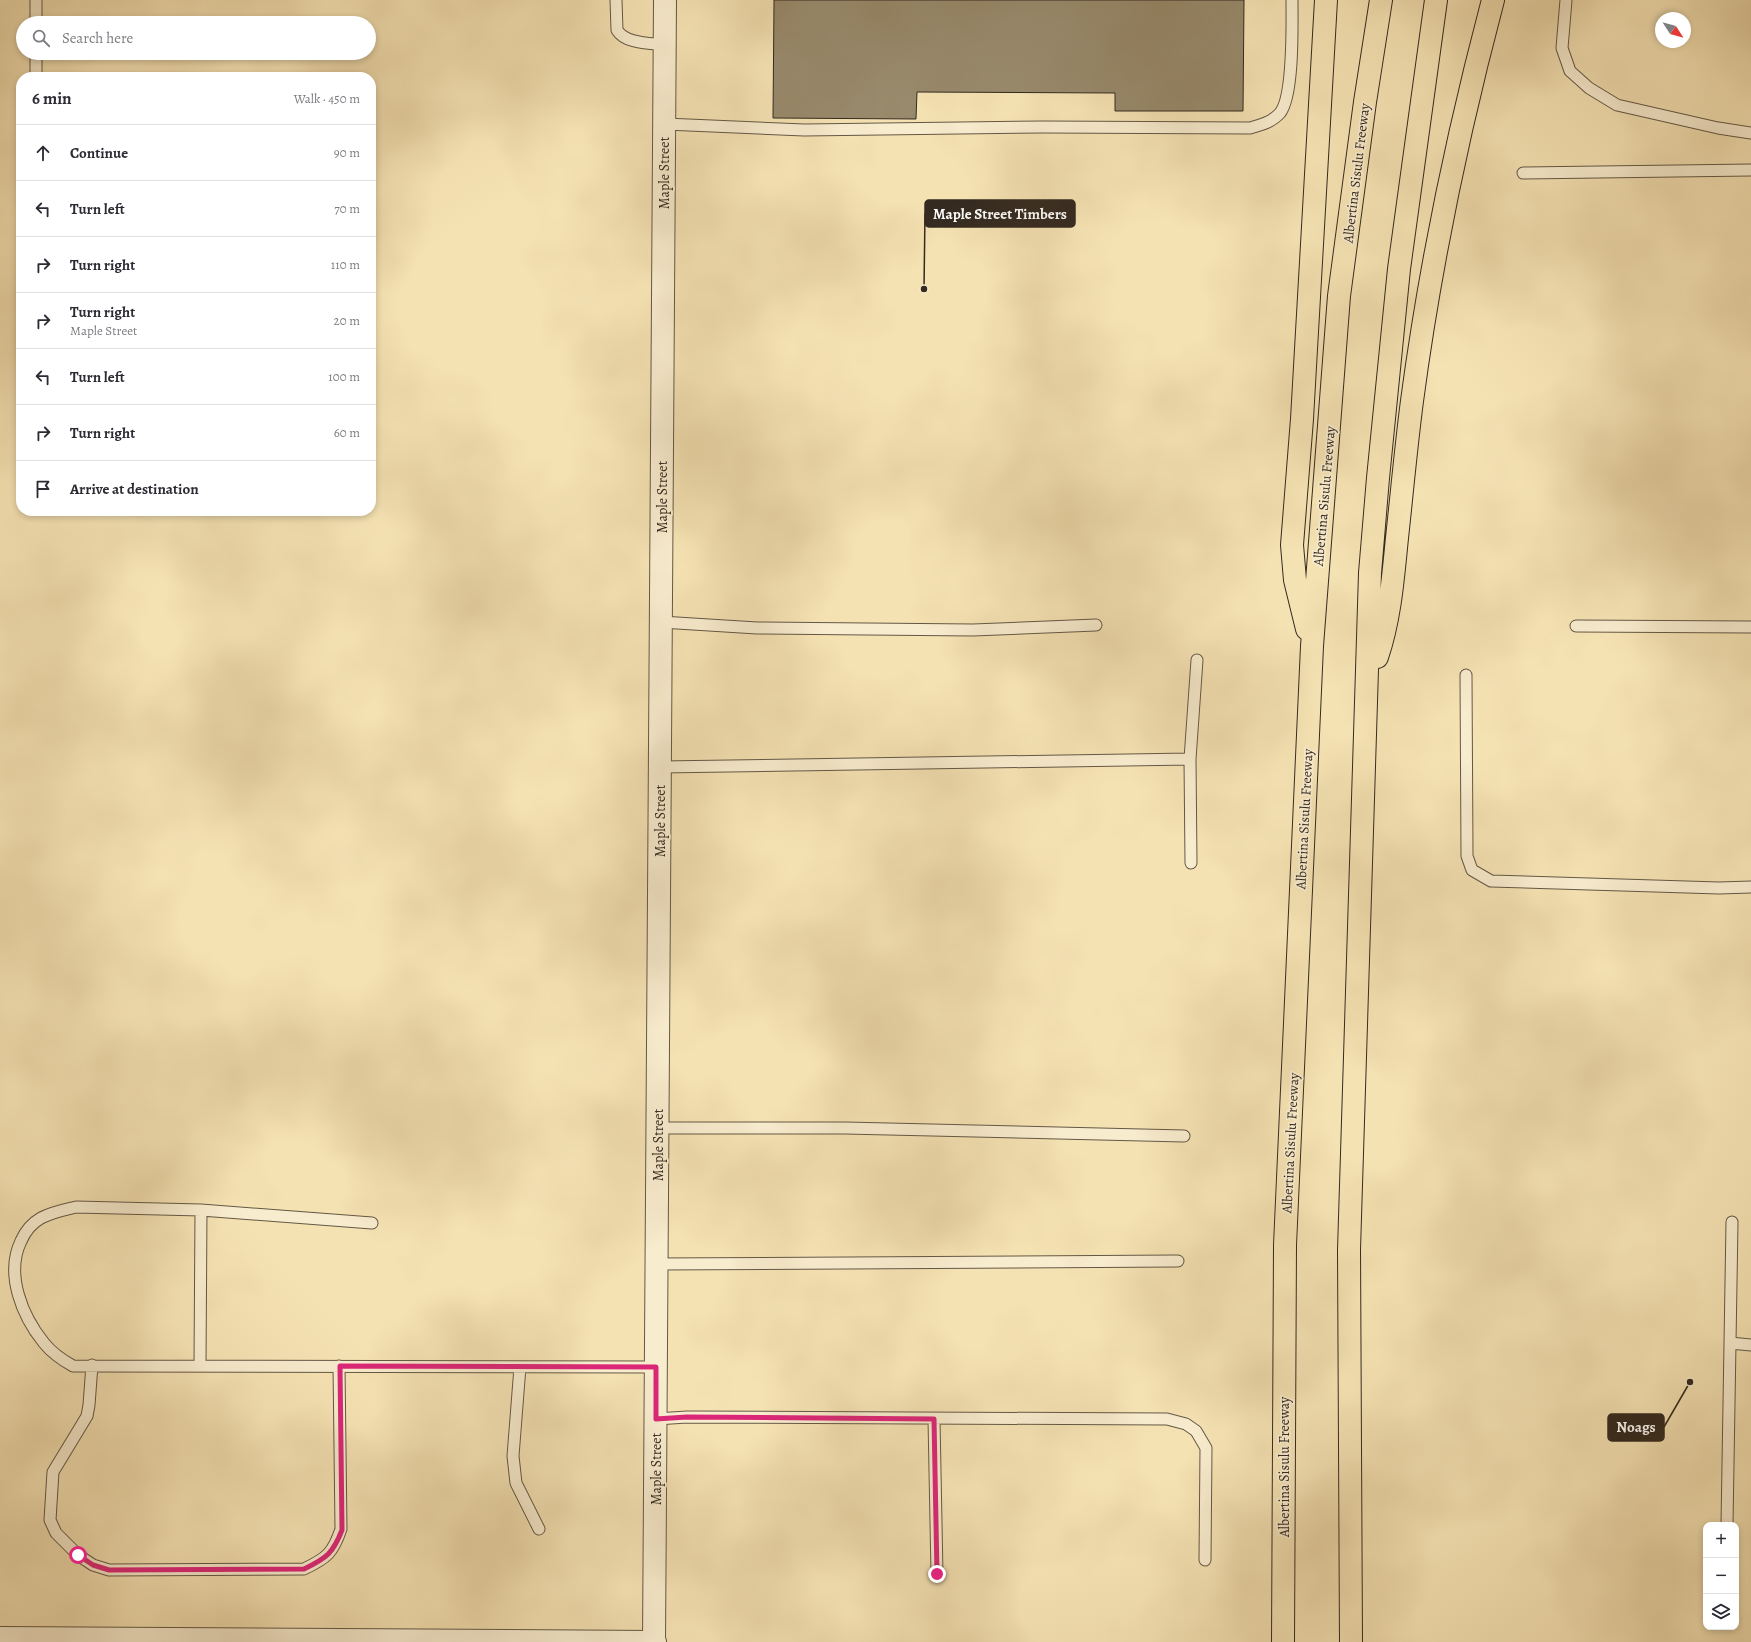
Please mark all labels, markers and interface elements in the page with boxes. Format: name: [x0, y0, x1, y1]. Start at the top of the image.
north arrow: [1655, 12, 1691, 48]
search box: [16, 16, 376, 60]
icon: search: [30, 27, 52, 49]
text: Search here: [62, 28, 133, 48]
text: 6 min: [32, 87, 72, 110]
text: Walk · 450 m: [294, 90, 360, 107]
street label: Albertina Sisulu Freeway: [1338, 101, 1375, 245]
street label: Maple Street: [655, 136, 674, 209]
icon: ahead: [32, 142, 54, 164]
text: Continue: [70, 143, 128, 163]
text: 90 m: [334, 144, 360, 161]
icon: left: [32, 198, 54, 220]
text: Turn left: [70, 199, 125, 219]
text: 70 m: [334, 200, 360, 217]
callout: Maple Street Timbers: [925, 200, 1075, 227]
text: Maple Street Timbers: [933, 204, 1067, 224]
icon: right: [32, 254, 54, 276]
text: Turn right: [70, 255, 135, 275]
text: 110 m: [331, 256, 360, 273]
text: Turn right: [70, 302, 135, 322]
icon: right: [32, 310, 54, 332]
text: 20 m: [334, 312, 360, 329]
text: Maple Street: [70, 322, 137, 339]
icon: left: [32, 366, 54, 388]
text: Turn left: [70, 367, 125, 387]
text: 100 m: [328, 368, 360, 385]
icon: right: [32, 422, 54, 444]
text: Turn right: [70, 423, 135, 443]
text: 60 m: [334, 424, 360, 441]
street label: Albertina Sisulu Freeway: [1309, 424, 1340, 568]
street label: Maple Street: [653, 460, 672, 533]
icon: arrive: [32, 478, 54, 500]
text: Arrive at destination: [70, 479, 199, 499]
street label: Albertina Sisulu Freeway: [1291, 748, 1318, 891]
street label: Maple Street: [651, 784, 670, 857]
street label: Albertina Sisulu Freeway: [1277, 1072, 1304, 1215]
street label: Maple Street: [649, 1108, 668, 1181]
street label: Albertina Sisulu Freeway: [1275, 1396, 1294, 1538]
callout: Noags: [1608, 1414, 1664, 1441]
text: Noags: [1616, 1417, 1656, 1437]
street label: Maple Street: [647, 1432, 666, 1505]
map controls: [1703, 1522, 1739, 1630]
button: +: [1703, 1522, 1739, 1558]
route start: [69, 1546, 87, 1564]
button: −: [1703, 1558, 1739, 1594]
route end: [928, 1565, 946, 1583]
button: layers: [1703, 1594, 1739, 1630]

